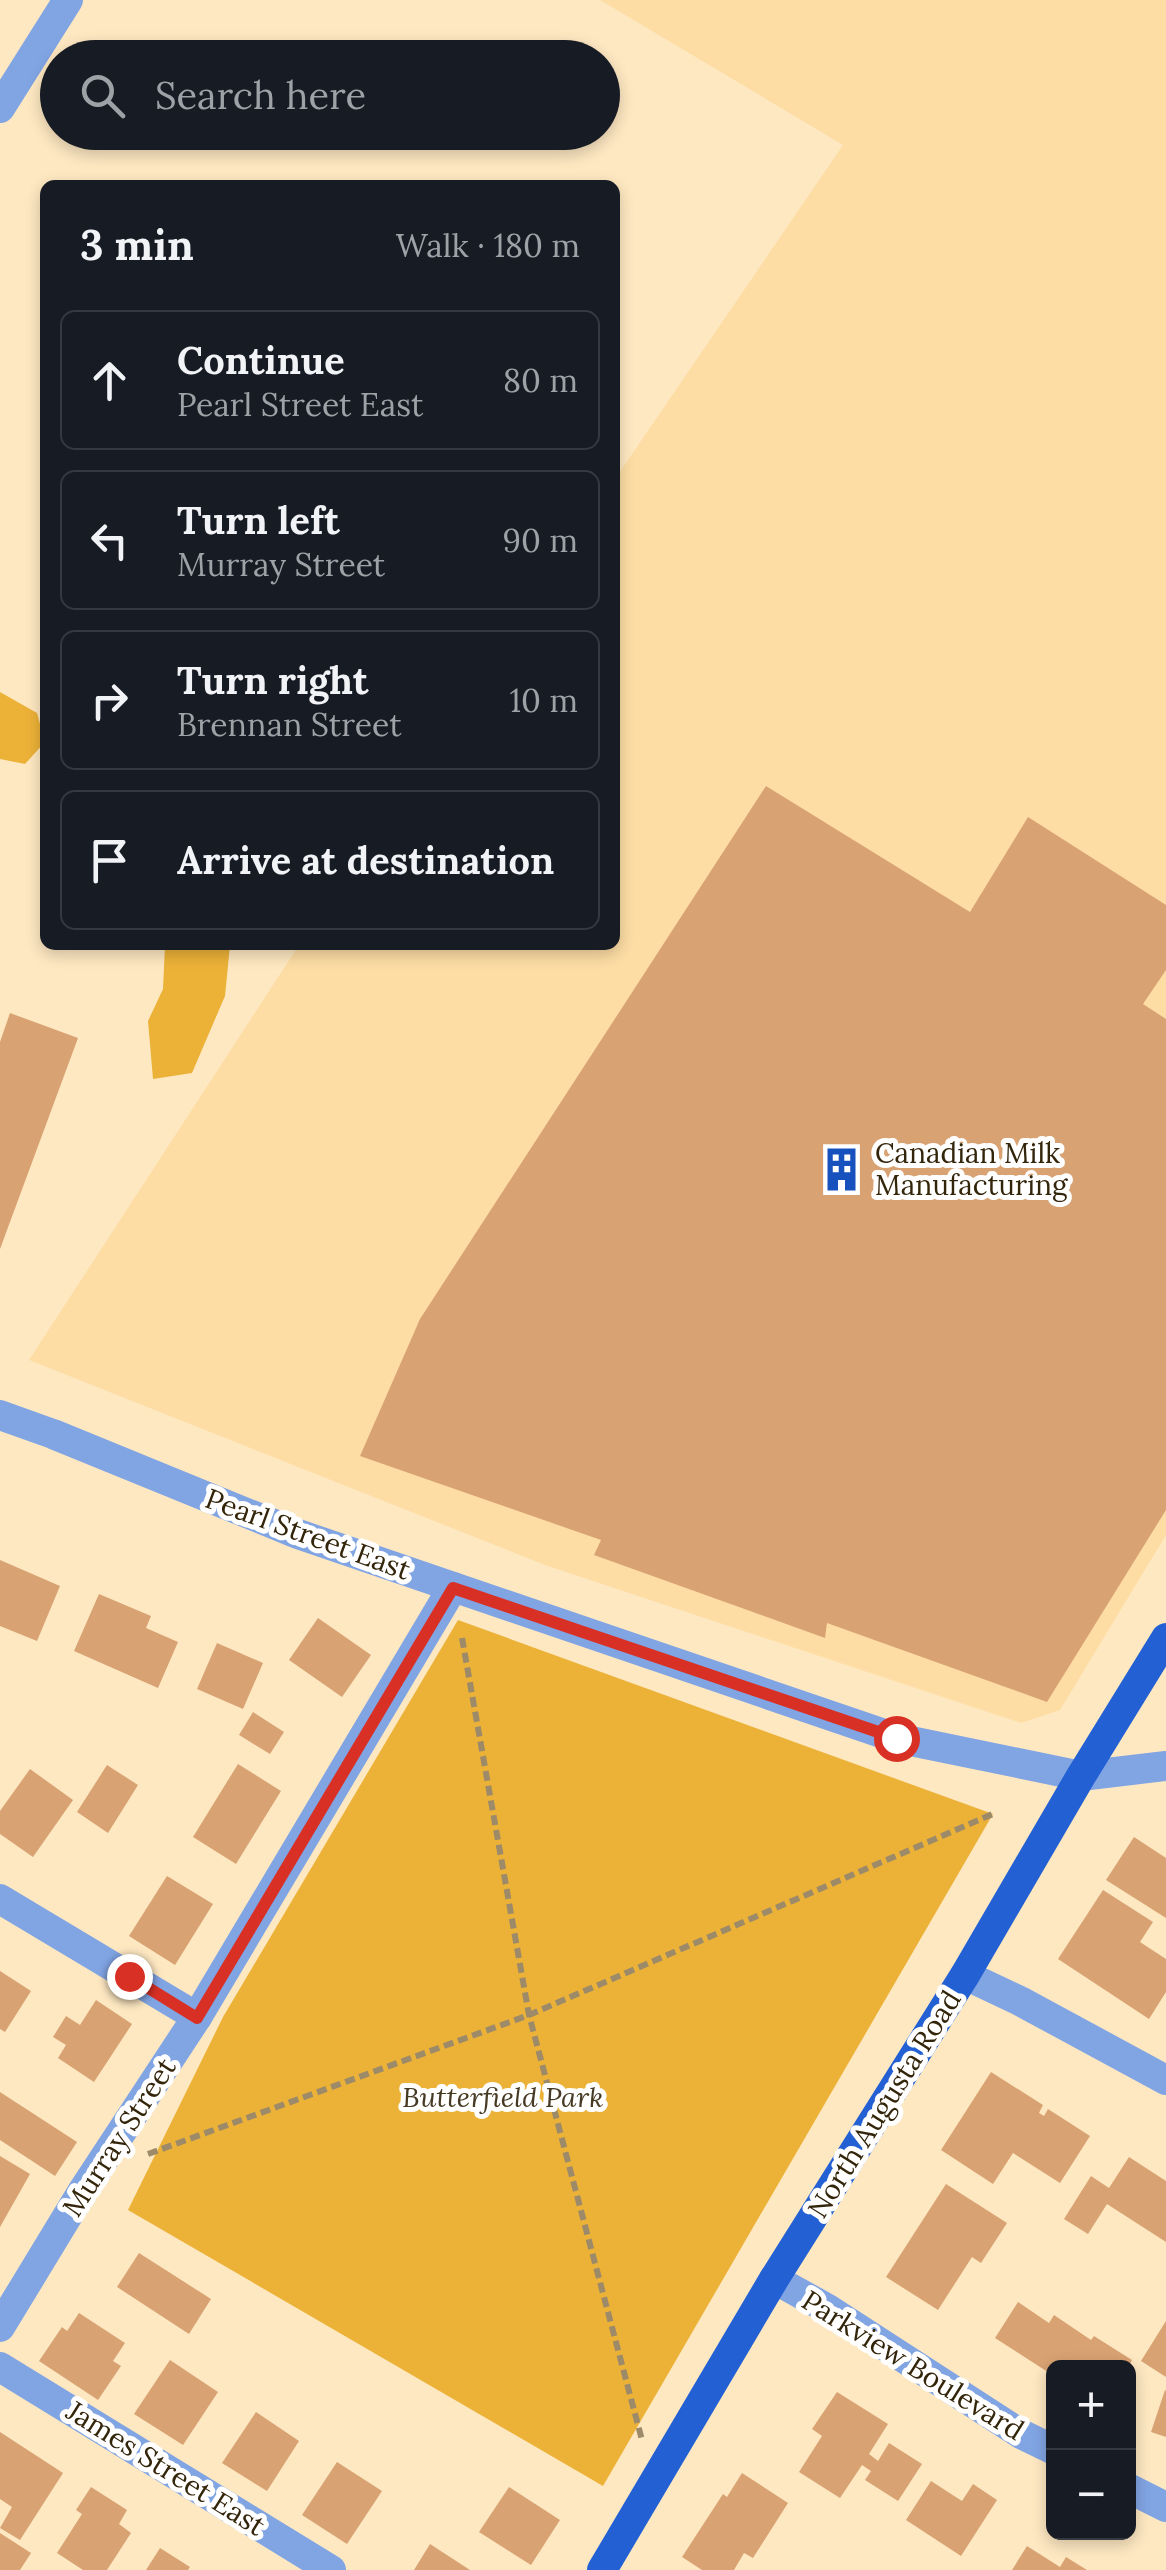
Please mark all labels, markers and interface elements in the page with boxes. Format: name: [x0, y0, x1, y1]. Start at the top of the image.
search box: [40, 40, 620, 150]
icon: search: [75, 68, 130, 123]
text: Search here: [155, 71, 366, 119]
text: 3 min: [80, 218, 194, 272]
text: Walk · 180 m: [396, 225, 580, 266]
text: Continue: [177, 336, 345, 384]
icon: ahead: [82, 353, 137, 408]
text: 80 m: [503, 360, 578, 401]
text: Pearl Street East: [177, 384, 423, 425]
text: Turn left: [177, 496, 340, 544]
icon: left: [82, 513, 137, 568]
text: 90 m: [503, 520, 578, 561]
text: Murray Street: [177, 544, 385, 585]
text: Turn right: [177, 656, 368, 704]
icon: right: [82, 673, 137, 728]
text: 10 m: [509, 680, 578, 721]
text: Brennan Street: [177, 704, 402, 745]
icon: arrive: [82, 833, 137, 888]
text: Arrive at destination: [177, 836, 554, 884]
place label: Canadian Milk Manufacturing: [875, 1135, 1068, 1203]
building icon: Canadian Milk Manufacturing: [818, 1145, 866, 1193]
street label: Pearl Street East: [201, 1480, 416, 1588]
route start: [874, 1716, 920, 1762]
route end: [107, 1954, 153, 2000]
street label: North Augusta Road: [799, 1983, 969, 2225]
street label: Murray Street: [54, 2051, 184, 2223]
park label: Butterfield Park: [402, 2079, 604, 2115]
street label: Parkview Boulevard: [795, 2282, 1031, 2448]
map controls: [1046, 2360, 1136, 2540]
button: +: [1046, 2360, 1136, 2450]
street label: James Street East: [59, 2392, 272, 2544]
button: −: [1046, 2450, 1136, 2540]

